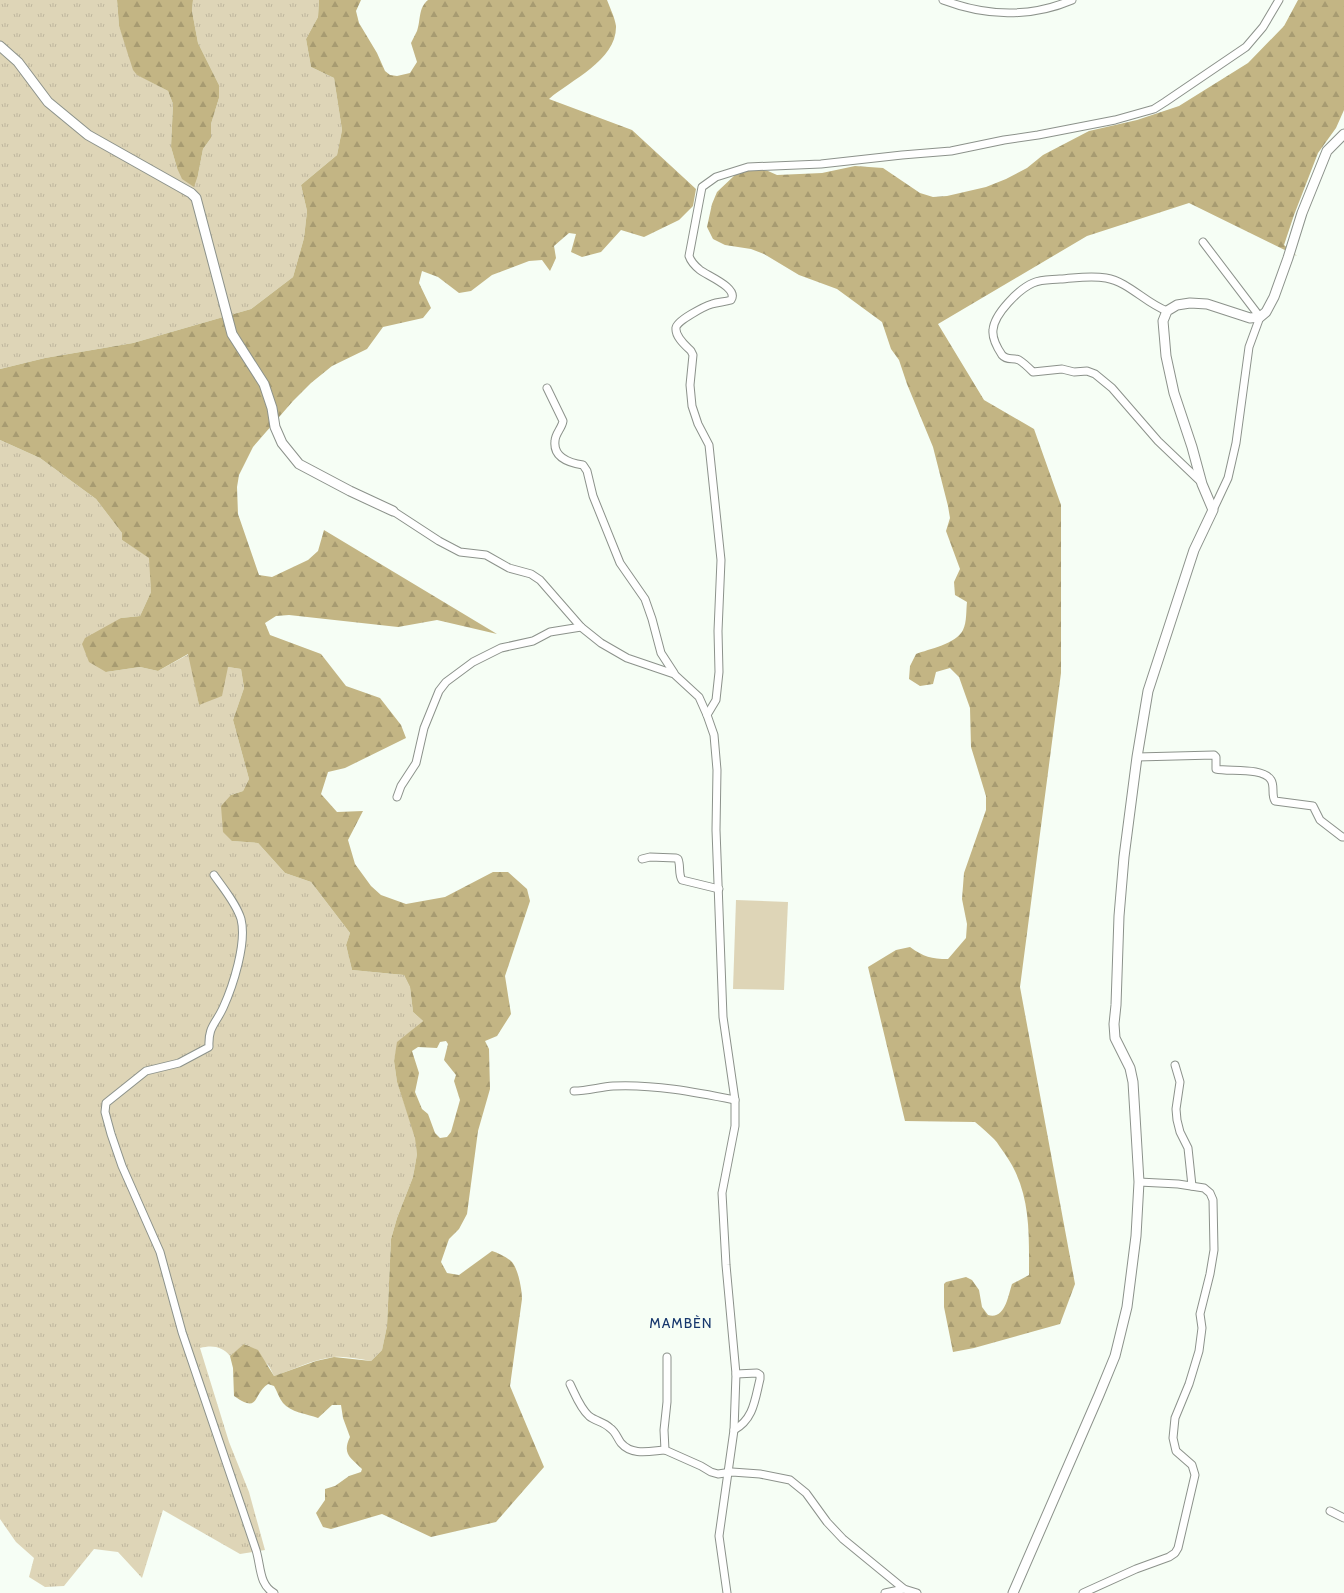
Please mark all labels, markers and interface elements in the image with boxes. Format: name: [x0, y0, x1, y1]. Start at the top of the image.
district label: MAMBÈN: [649, 1314, 713, 1332]

